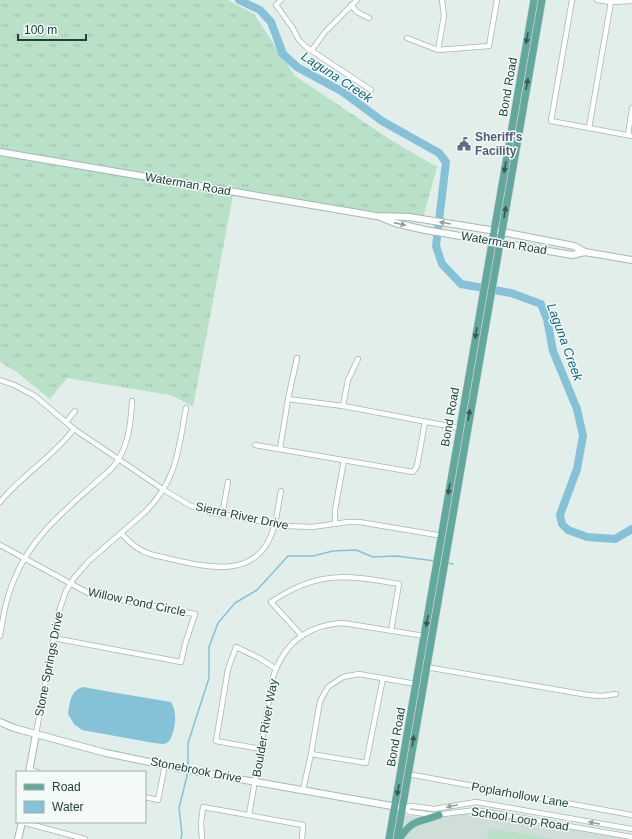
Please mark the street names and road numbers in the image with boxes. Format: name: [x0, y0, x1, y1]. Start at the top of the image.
street label: Bond Road: [496, 56, 520, 118]
street label: Waterman Road: [144, 170, 232, 198]
street label: Waterman Road: [460, 229, 548, 257]
street label: Bond Road: [438, 386, 462, 448]
street label: Sierra River Drive: [194, 499, 290, 533]
street label: Willow Pond Circle: [87, 585, 188, 619]
street label: Stone Springs Drive: [32, 610, 66, 718]
street label: Boulder River Way: [249, 678, 281, 778]
street label: Bond Road: [384, 706, 408, 768]
street label: Stonebrook Drive: [149, 754, 243, 786]
street label: Poplarhollow Lane: [470, 780, 570, 811]
street label: School Loop Road: [470, 804, 570, 834]

